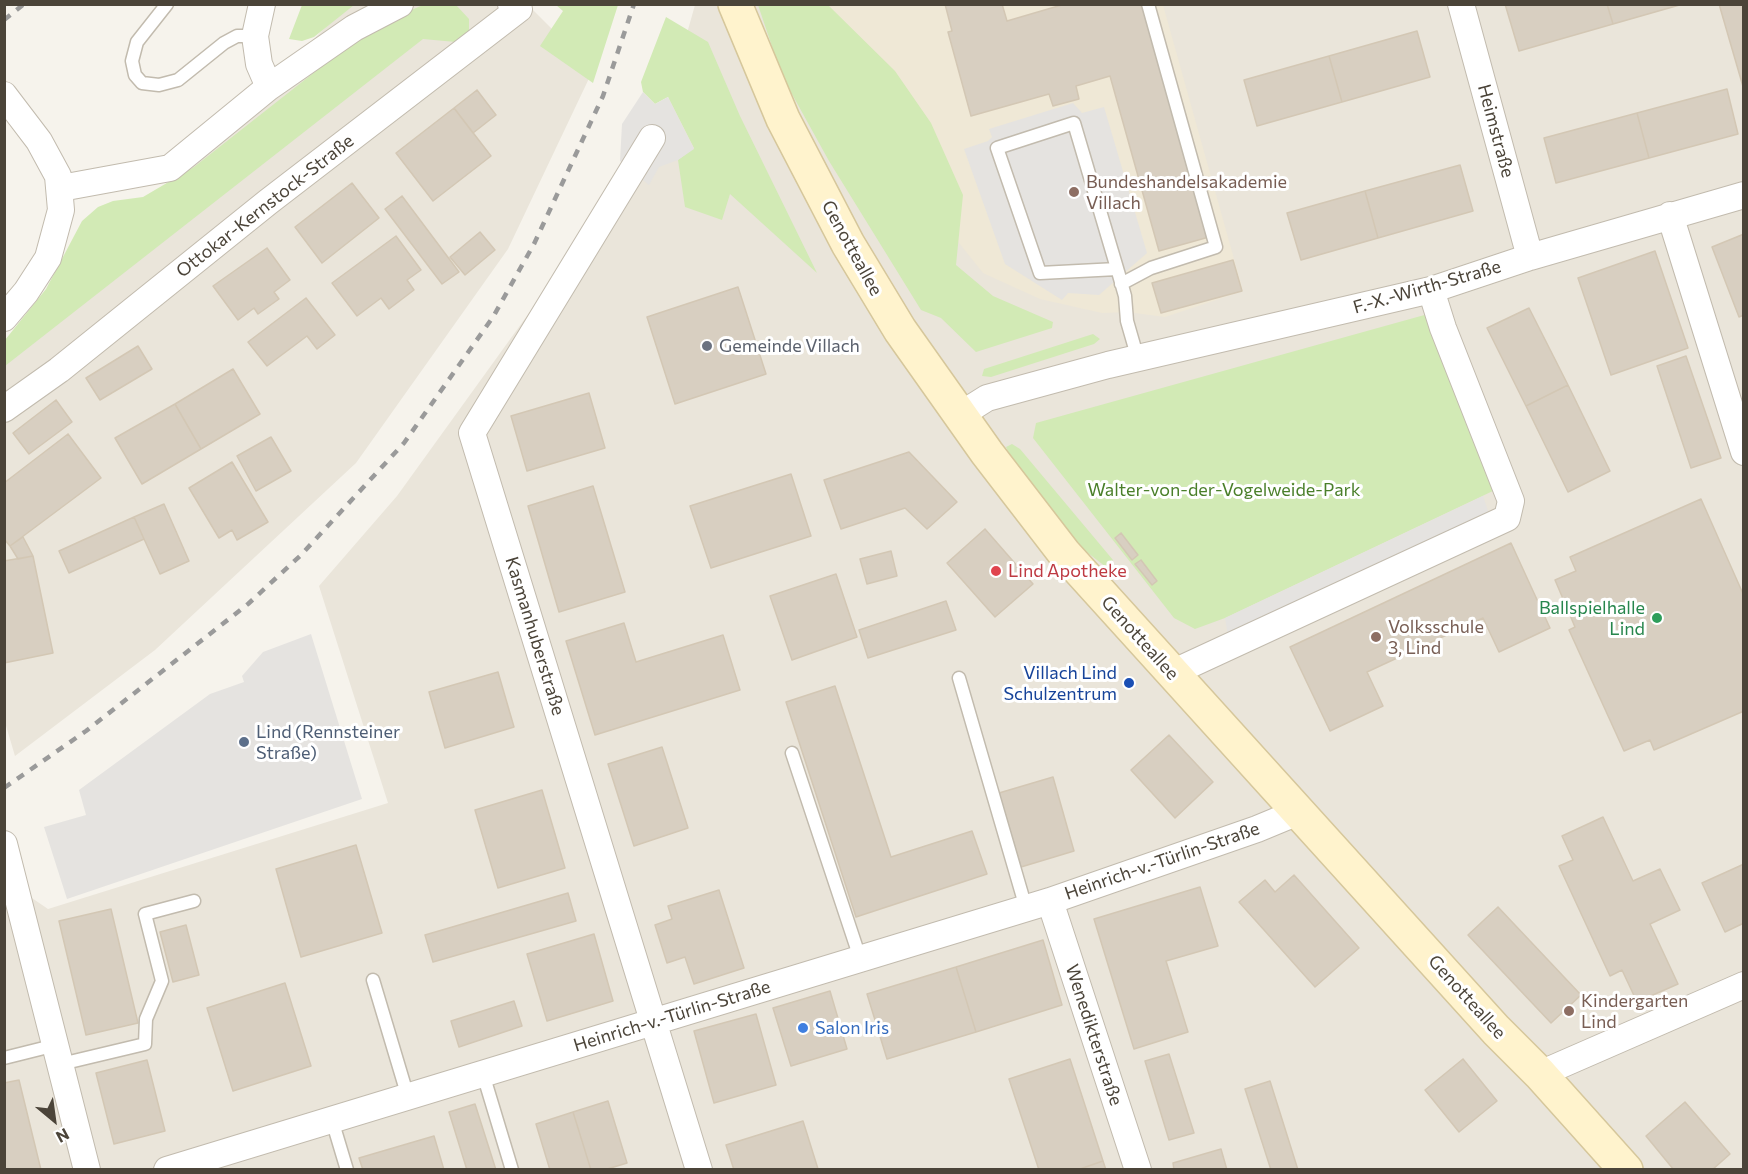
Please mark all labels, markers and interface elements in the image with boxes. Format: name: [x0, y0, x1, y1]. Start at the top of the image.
street label: Heimstraße: [1473, 82, 1519, 180]
street label: Ottokar-Kernstock-Straße: [172, 130, 358, 282]
place label: Bundeshandelsakademie Villach: [1086, 171, 1287, 213]
marker: Bundeshandelsakademie Villach: [1067, 185, 1081, 199]
street label: Genotteallee: [817, 197, 887, 299]
street label: F.-X.-Wirth-Straße: [1351, 256, 1503, 318]
place label: Gemeinde Villach: [719, 335, 860, 357]
marker: Gemeinde Villach: [700, 339, 714, 353]
park label: Walter-von-der-Vogelweide-Park: [1087, 479, 1361, 501]
street label: Kasmanhuberstraße: [501, 554, 569, 718]
place label: Lind Apotheke: [1008, 560, 1127, 582]
marker: Lind Apotheke: [989, 564, 1003, 578]
street label: Genotteallee: [1097, 592, 1183, 684]
place label: Ballspielhalle Lind: [1539, 597, 1645, 640]
marker: Ballspielhalle Lind: [1650, 611, 1664, 625]
place label: Volksschule 3, Lind: [1388, 616, 1484, 658]
marker: Volksschule 3, Lind: [1369, 630, 1383, 644]
place label: Villach Lind Schulzentrum: [1004, 662, 1117, 704]
marker: Villach Lind Schulzentrum: [1122, 676, 1136, 690]
place label: Lind (Rennsteiner Straße): [256, 721, 400, 764]
marker: Lind (Rennsteiner Straße): [237, 735, 251, 749]
street label: Heinrich-v.-Türlin-Straße: [1062, 817, 1262, 905]
street label: Genotteallee: [1424, 951, 1510, 1043]
street label: Wenedikterstraße: [1061, 962, 1127, 1108]
street label: Heinrich-v.-Türlin-Straße: [571, 976, 773, 1056]
place label: Kindergarten Lind: [1581, 990, 1688, 1032]
marker: Kindergarten Lind: [1562, 1004, 1576, 1018]
place label: Salon Iris: [815, 1017, 889, 1039]
marker: Salon Iris: [796, 1021, 810, 1035]
north arrow: [24, 1090, 84, 1150]
text: N: [53, 1125, 73, 1147]

